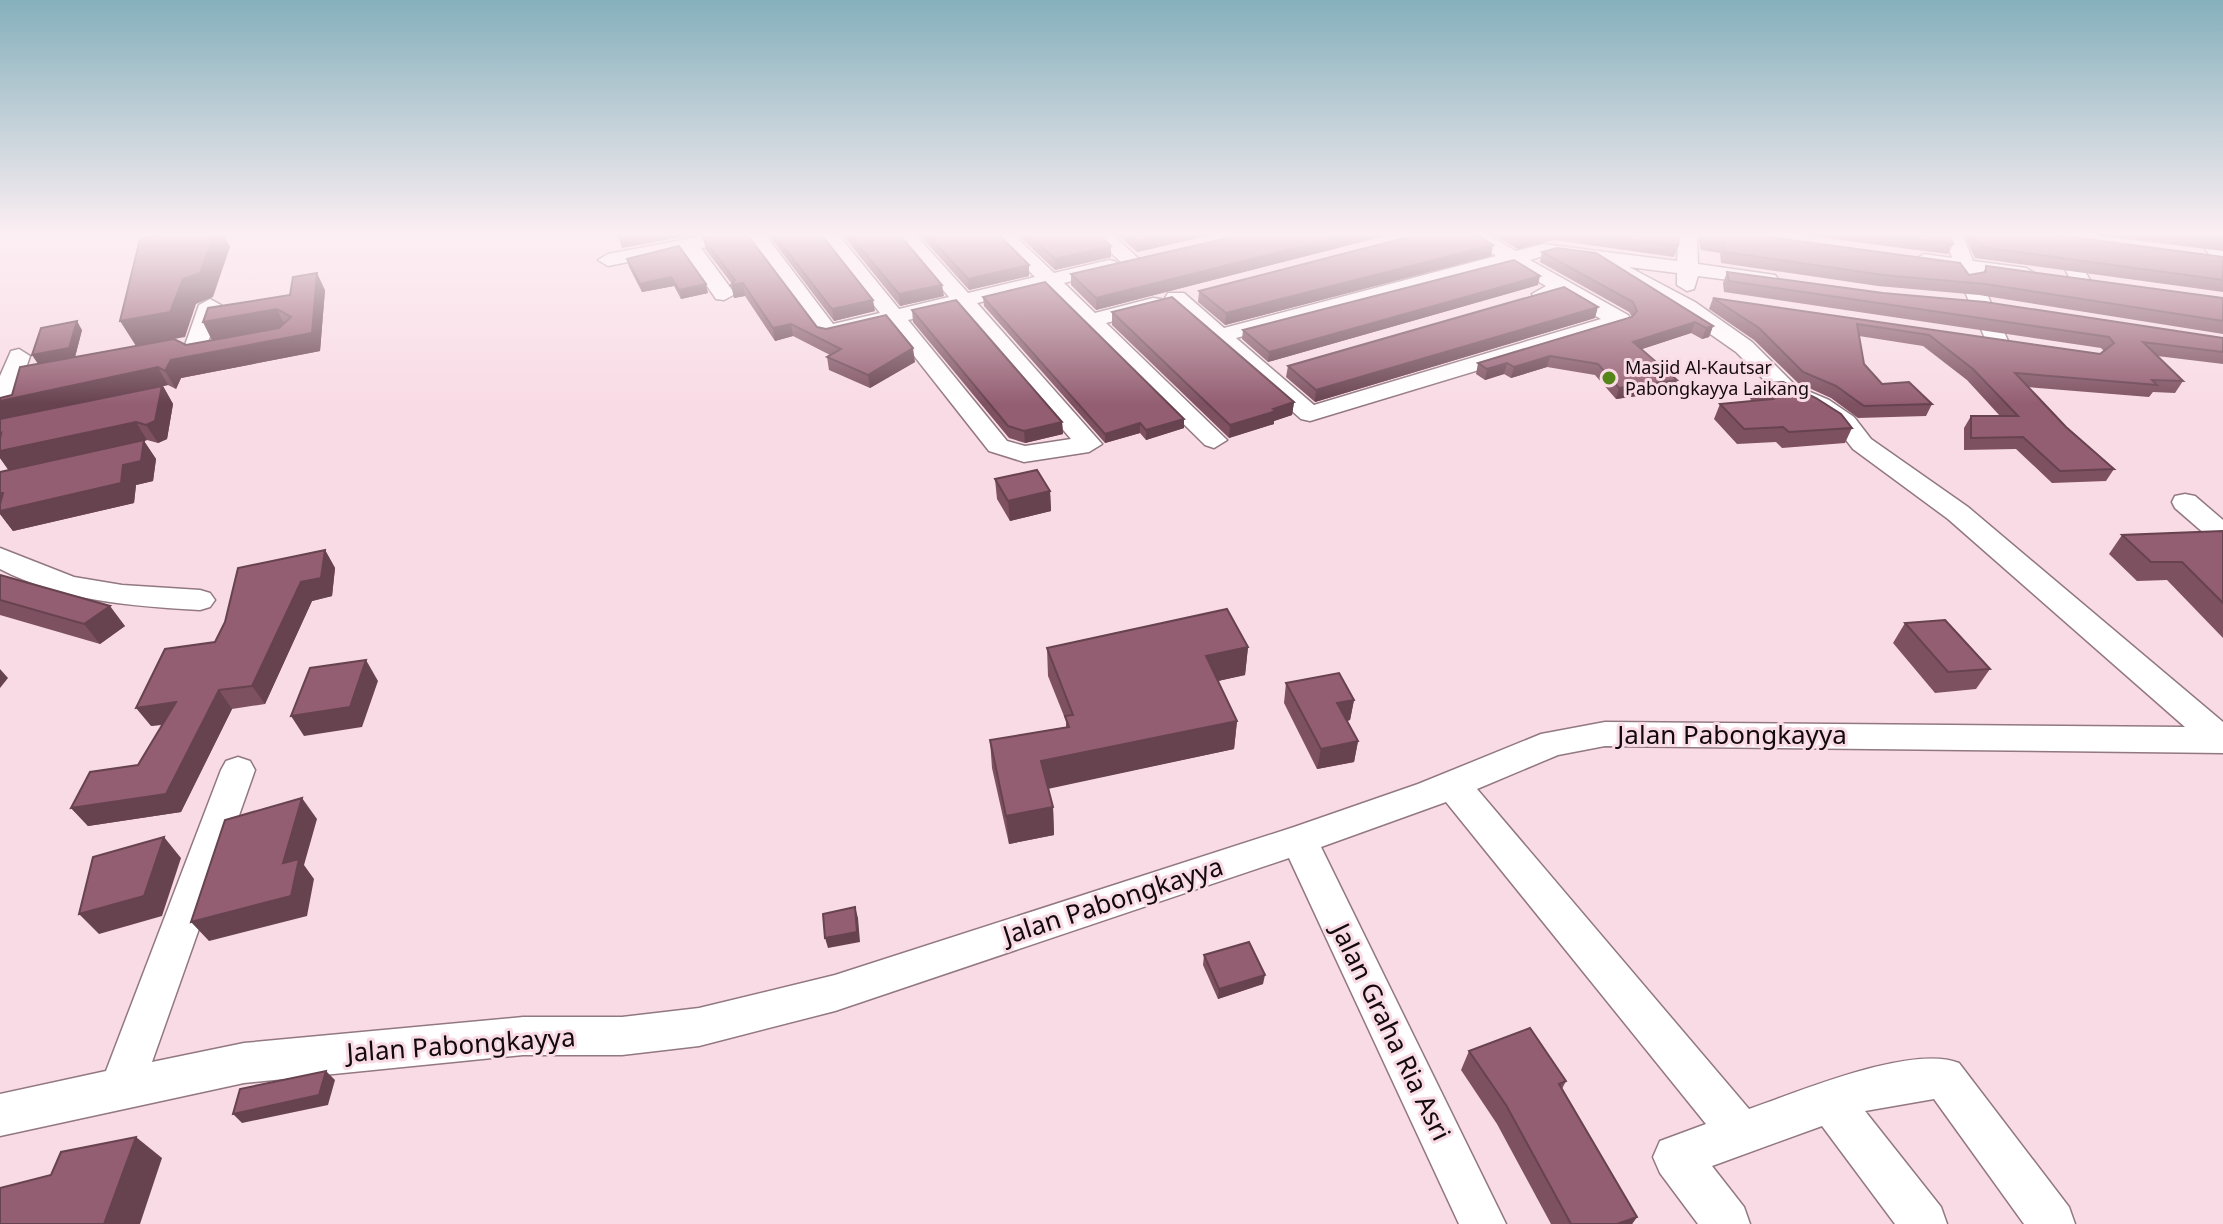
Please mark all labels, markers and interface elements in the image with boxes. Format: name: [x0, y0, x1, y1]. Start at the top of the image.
place label: Masjid Al-Kautsar Pabongkayya Laikang: [1625, 355, 1809, 400]
marker: Masjid Al-Kautsar Pabongkayya Laikang: [1600, 369, 1618, 387]
street label: Jalan Pabongkayya: [1614, 716, 1847, 752]
street label: Jalan Pabongkayya: [995, 847, 1227, 954]
street label: Jalan Graha Ria Asri: [1322, 914, 1460, 1146]
street label: Jalan Pabongkayya: [342, 1018, 577, 1070]

